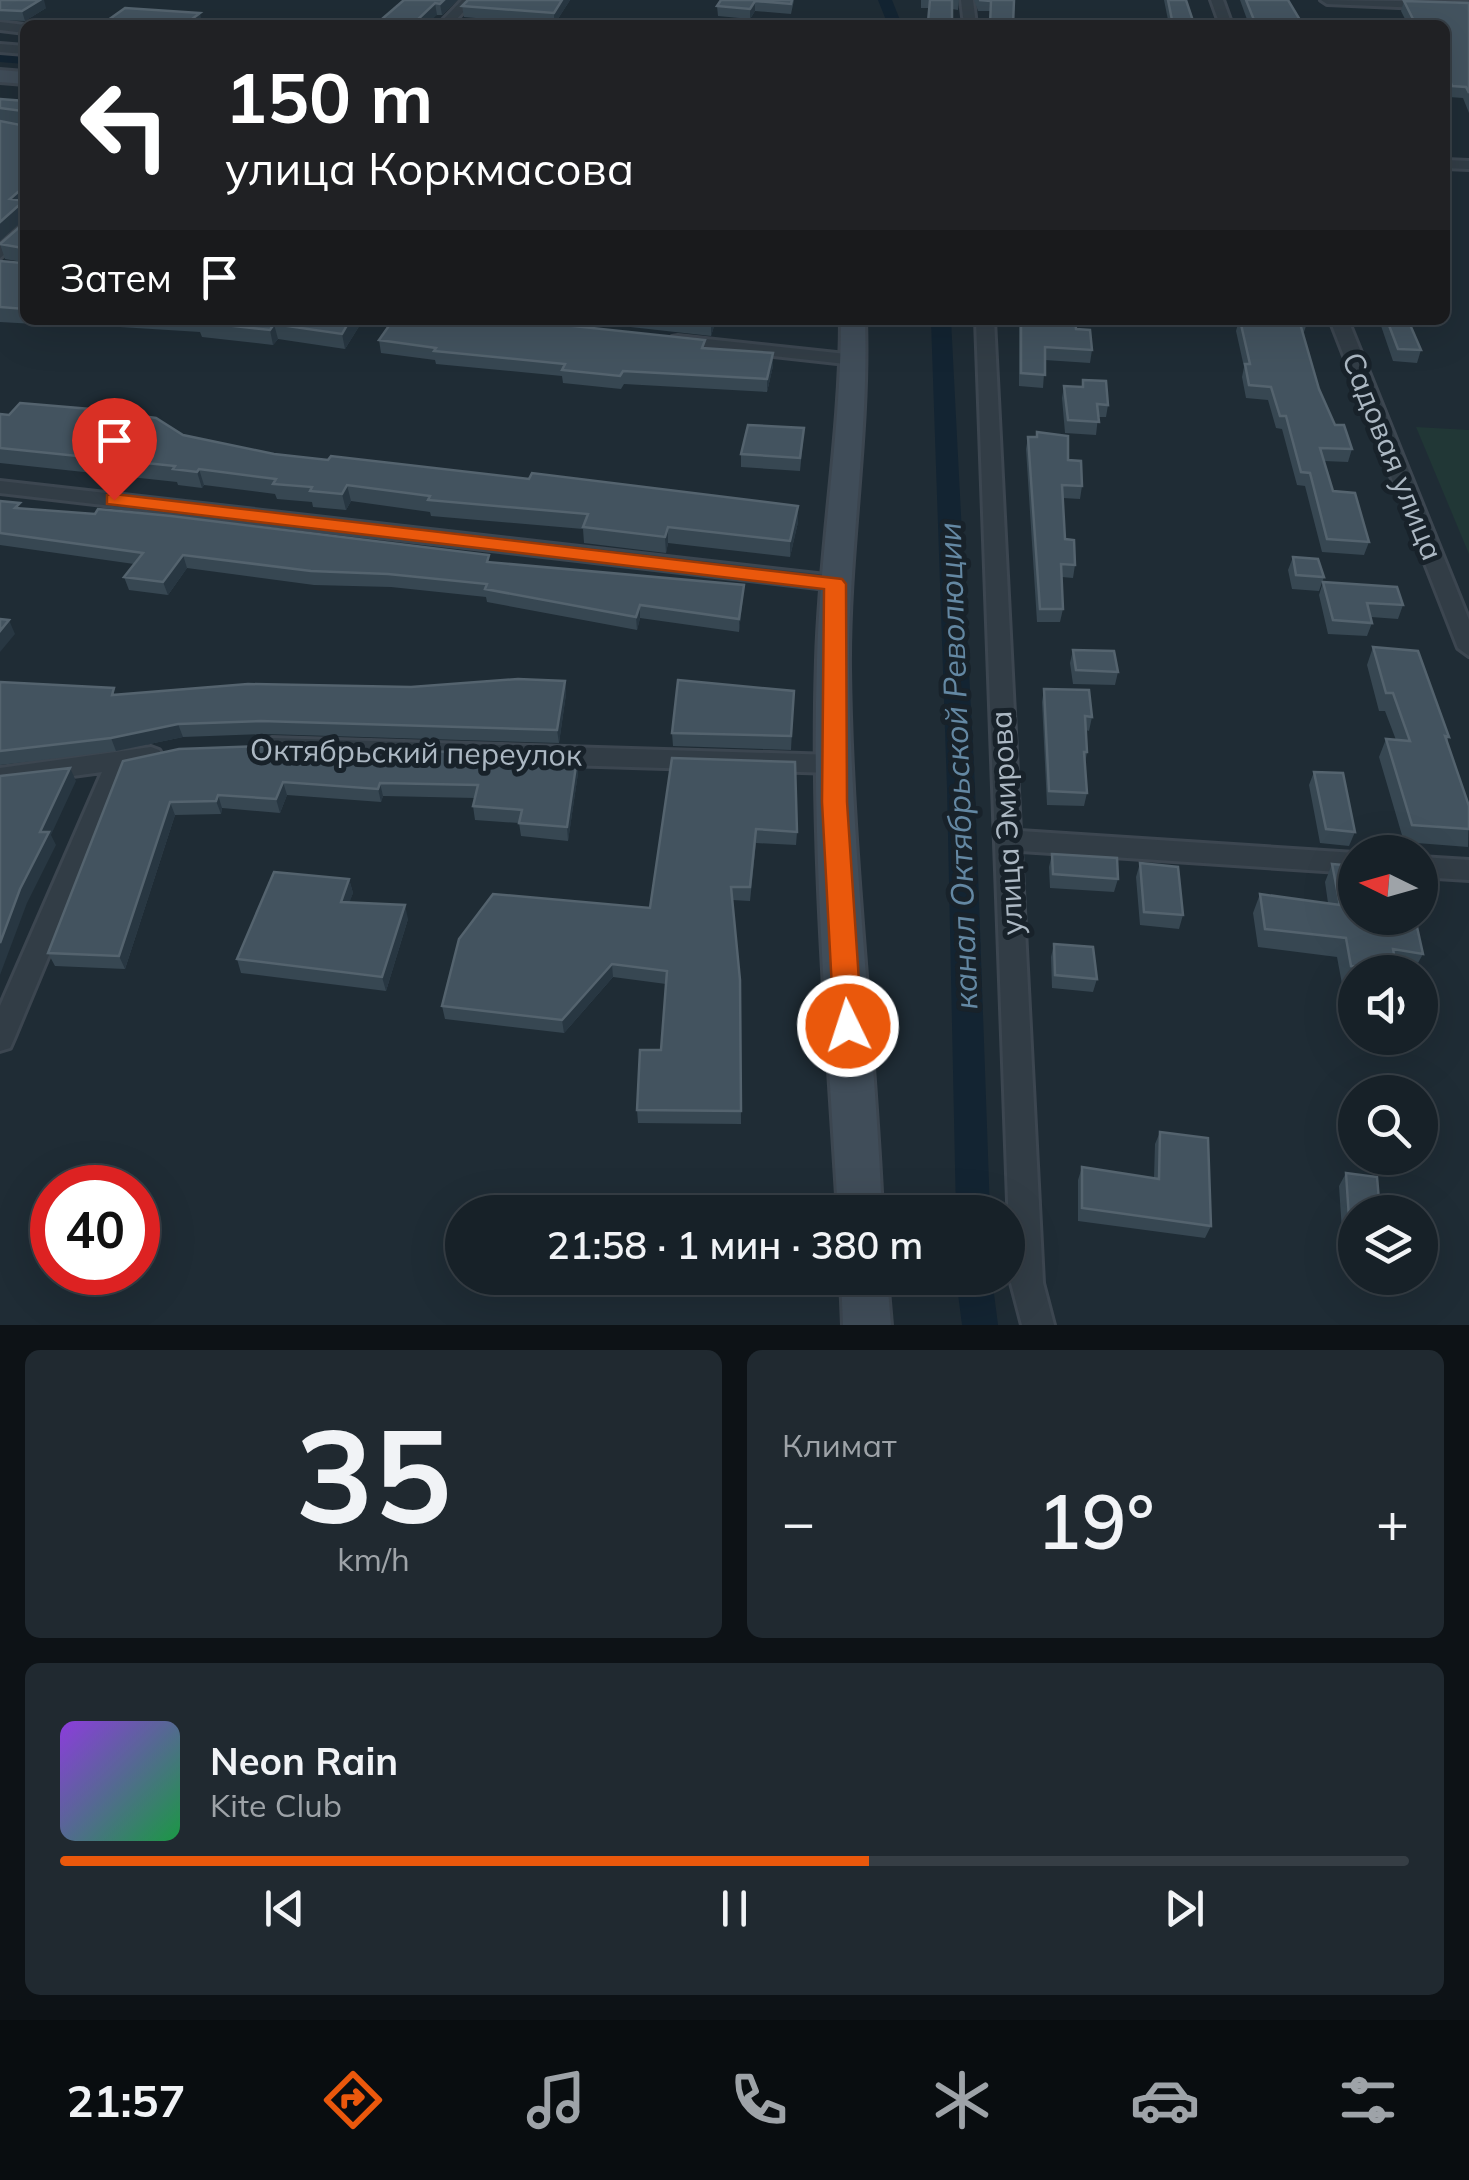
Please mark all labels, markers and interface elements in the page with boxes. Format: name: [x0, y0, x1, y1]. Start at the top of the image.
text: 150 m: [225, 53, 433, 141]
icon: left: [60, 60, 190, 190]
text: улица Коркмасова: [225, 140, 634, 196]
icon: arrive: [192, 250, 247, 305]
text: Затем: [60, 254, 172, 302]
street label: Садовая улица: [1334, 346, 1452, 566]
pin: [72, 398, 157, 501]
icon: arrive: [87, 413, 142, 468]
water label: канал Октябрьской Революции: [929, 522, 985, 1010]
street label: улица Эмирова: [981, 710, 1031, 936]
street label: Октябрьский переулок: [250, 730, 583, 774]
north arrow: [1338, 835, 1438, 935]
map controls: [1338, 835, 1438, 1295]
button: sound: [1338, 955, 1438, 1055]
position arrow: [796, 974, 900, 1078]
button: search: [1338, 1075, 1438, 1175]
speed limit sign: 40: [30, 1165, 160, 1295]
button: layers: [1338, 1195, 1438, 1295]
text: 21:58 · 1 мин · 380 m: [547, 1221, 923, 1269]
text: 35: [295, 1392, 452, 1556]
text: Климат: [782, 1425, 896, 1465]
text: 19°: [1036, 1474, 1155, 1568]
text: −: [782, 1487, 815, 1556]
text: +: [1376, 1487, 1409, 1556]
text: km/h: [337, 1539, 410, 1579]
text: Neon Rain: [210, 1737, 398, 1785]
text: Kite Club: [210, 1785, 342, 1825]
icon: previous: [257, 1881, 312, 1936]
icon: pause: [707, 1881, 762, 1936]
icon: next: [1157, 1881, 1212, 1936]
icon: directions: [318, 2065, 388, 2135]
icon: music: [521, 2065, 591, 2135]
icon: phone: [724, 2065, 794, 2135]
icon: climate: [927, 2065, 997, 2135]
icon: car: [1130, 2065, 1200, 2135]
icon: filters: [1333, 2065, 1403, 2135]
text: 21:57: [66, 2072, 186, 2128]

